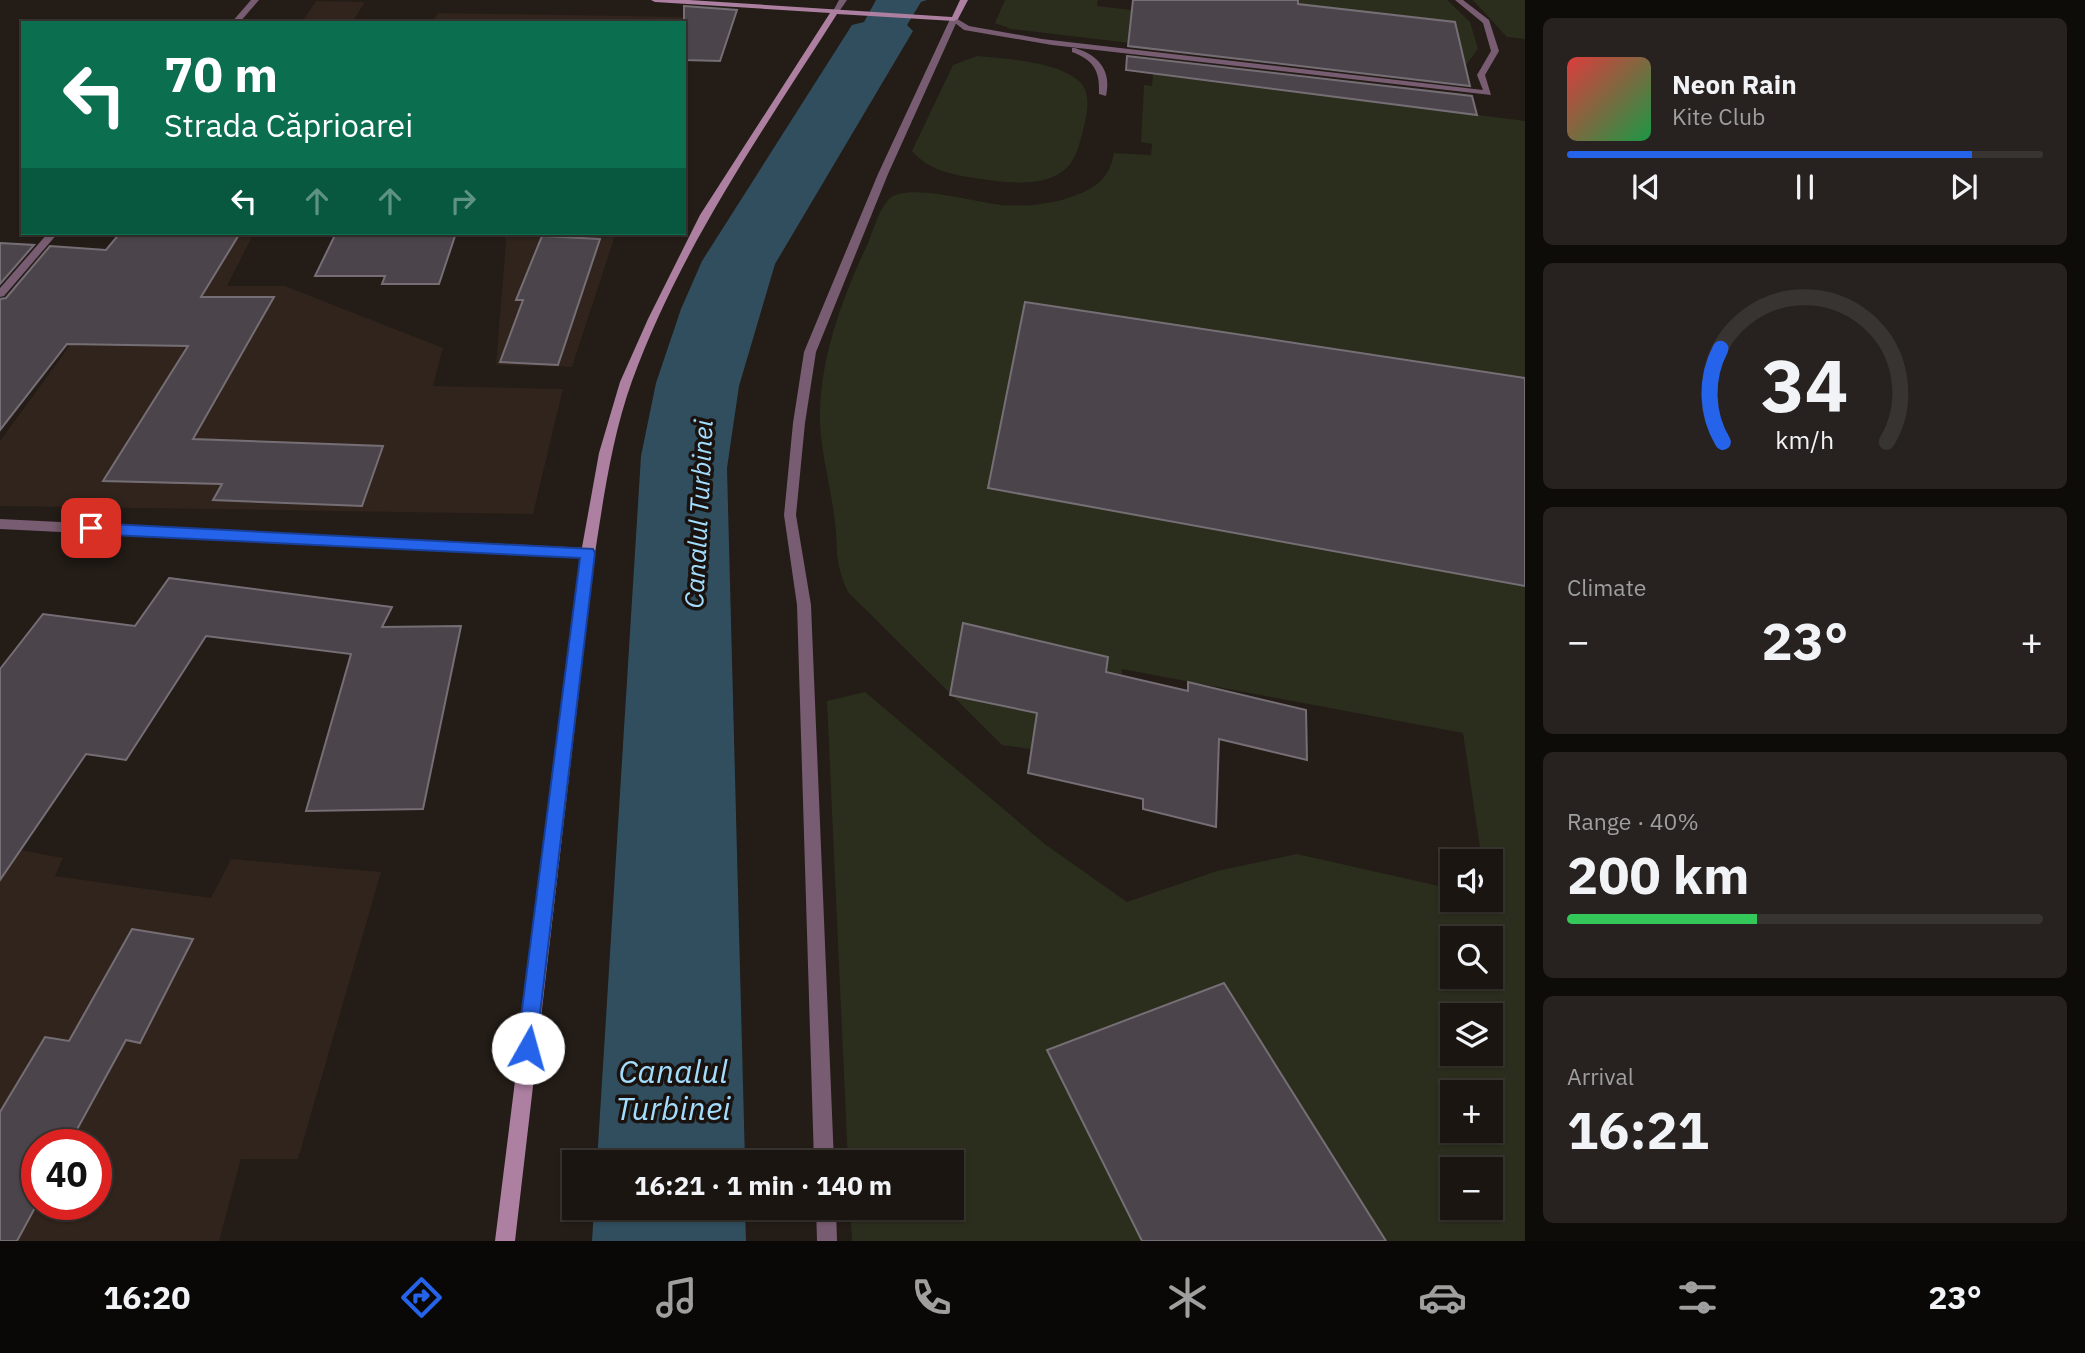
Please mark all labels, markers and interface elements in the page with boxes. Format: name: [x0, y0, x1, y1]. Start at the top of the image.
text: 70 m: [164, 42, 278, 105]
icon: left: [49, 49, 140, 140]
text: Neon Rain: [1672, 67, 1797, 101]
text: Kite Club: [1672, 101, 1765, 131]
text: Strada Căprioarei: [164, 104, 413, 146]
icon: previous: [1627, 168, 1665, 206]
icon: pause: [1786, 168, 1824, 206]
icon: next: [1945, 168, 1983, 206]
icon: left: [225, 182, 263, 220]
icon: ahead: [298, 182, 336, 220]
icon: ahead: [371, 182, 409, 220]
icon: right: [444, 182, 482, 220]
text: 34: [1761, 337, 1849, 432]
water label: Canalul Turbinei: [676, 419, 720, 609]
text: km/h: [1776, 423, 1834, 456]
pin: [61, 498, 121, 558]
icon: arrive: [72, 509, 110, 547]
text: Climate: [1567, 572, 1646, 602]
text: 23°: [1762, 607, 1848, 674]
text: −: [1567, 616, 1590, 665]
text: +: [2020, 616, 2043, 665]
text: Range · 40%: [1567, 806, 1699, 836]
text: 200 km: [1567, 841, 1749, 908]
map controls: [1440, 849, 1503, 1220]
button: sound: [1440, 849, 1503, 912]
button: search: [1440, 926, 1503, 989]
button: layers: [1440, 1003, 1503, 1066]
position arrow: [491, 1011, 565, 1085]
water label: Canalul Turbinei: [615, 1050, 731, 1129]
text: Arrival: [1567, 1061, 1634, 1091]
button: +: [1440, 1080, 1503, 1143]
text: 16:21: [1567, 1096, 1709, 1163]
speed limit sign: 40: [21, 1129, 112, 1220]
button: −: [1440, 1157, 1503, 1220]
text: 16:21 · 1 min · 140 m: [634, 1168, 892, 1202]
icon: directions: [397, 1273, 446, 1322]
icon: music: [652, 1273, 701, 1322]
icon: phone: [907, 1273, 956, 1322]
icon: climate: [1163, 1273, 1212, 1322]
icon: car: [1418, 1273, 1467, 1322]
icon: filters: [1673, 1273, 1722, 1322]
text: 16:20: [103, 1276, 191, 1318]
text: 23°: [1928, 1276, 1982, 1318]

